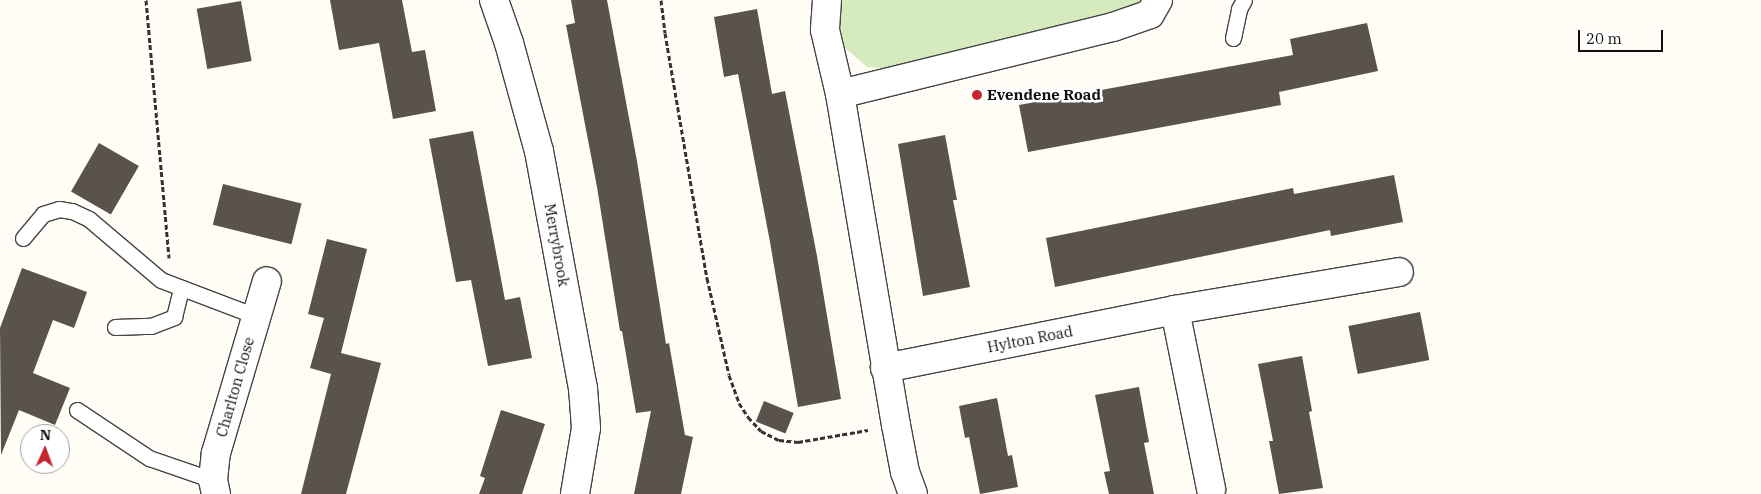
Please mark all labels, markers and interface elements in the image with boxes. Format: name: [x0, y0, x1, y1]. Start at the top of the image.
scale bar: [1581, 20, 1666, 52]
text: 20 m: [1586, 29, 1622, 48]
place label: Evendene Road: [987, 86, 1101, 104]
marker: Evendene Road: [971, 89, 983, 101]
street label: Merrybrook: [541, 202, 573, 288]
street label: Hylton Road: [986, 322, 1074, 356]
street label: Charlton Close: [212, 335, 258, 439]
north arrow: [20, 424, 70, 474]
text: N: [40, 426, 51, 444]

